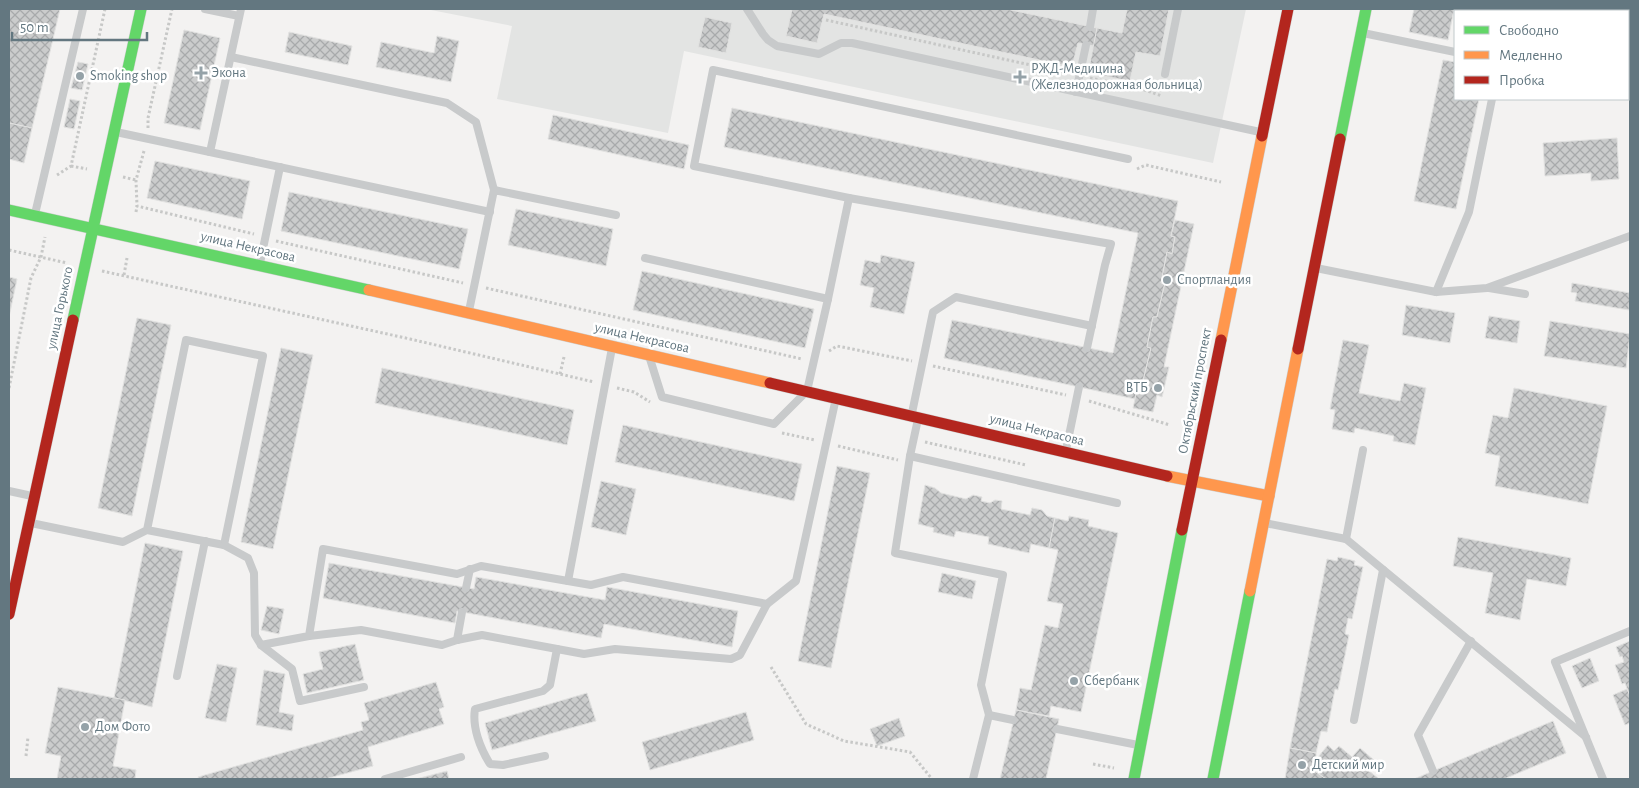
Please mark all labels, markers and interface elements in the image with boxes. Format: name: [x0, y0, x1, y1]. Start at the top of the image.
scale bar: [12, 10, 148, 42]
legend: [1454, 10, 1629, 100]
text: 50 m: [20, 20, 49, 35]
text: Свободно: [1499, 23, 1559, 38]
text: Медленно: [1499, 48, 1563, 63]
place label: РЖД-Медицина (Железнодорожная больница): [1031, 62, 1203, 92]
place label: Экона: [211, 66, 246, 80]
marker: Экона: [195, 67, 207, 79]
place label: Smoking shop: [90, 69, 167, 83]
marker: Smoking shop: [74, 70, 86, 82]
marker: РЖД-Медицина (Железнодорожная больница): [1013, 70, 1027, 84]
text: Пробка: [1499, 73, 1545, 88]
street label: улица Некрасова: [198, 229, 297, 265]
street label: улица Горького: [44, 265, 76, 352]
place label: Спортландия: [1177, 273, 1251, 287]
marker: Спортландия: [1161, 274, 1173, 286]
street label: улица Некрасова: [592, 320, 691, 356]
street label: Октябрьский проспект: [1176, 326, 1214, 455]
place label: ВТБ: [1125, 381, 1148, 395]
marker: ВТБ: [1152, 382, 1164, 394]
street label: улица Некрасова: [987, 411, 1086, 449]
place label: Сбербанк: [1084, 674, 1140, 688]
marker: Сбербанк: [1068, 675, 1080, 687]
place label: Дом Фото: [95, 720, 151, 734]
marker: Дом Фото: [79, 721, 91, 733]
place label: Детский мир: [1312, 758, 1384, 772]
marker: Детский мир: [1296, 759, 1308, 771]

